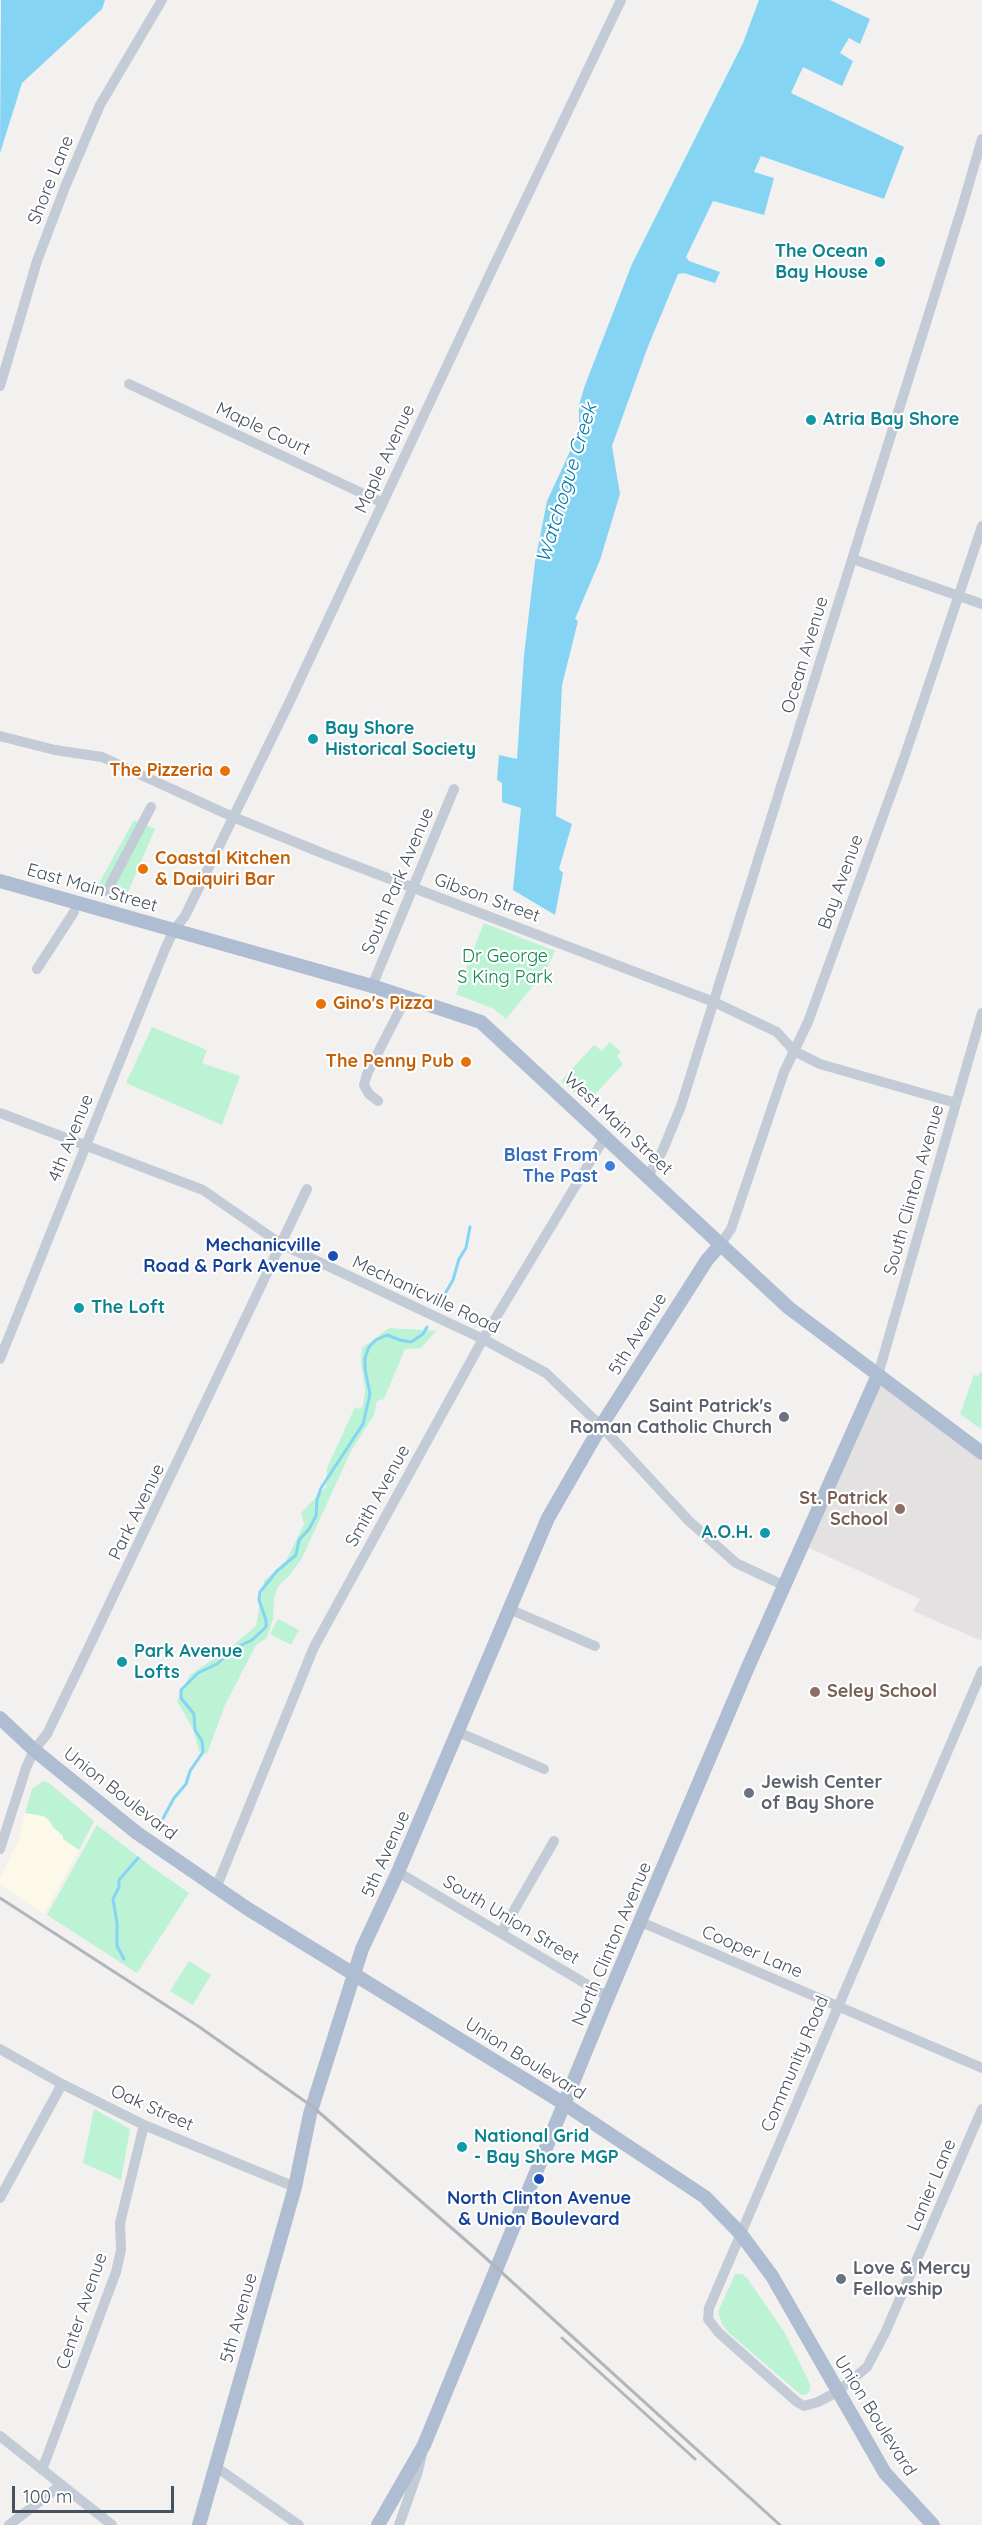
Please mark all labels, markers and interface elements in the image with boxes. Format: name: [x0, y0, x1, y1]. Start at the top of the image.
street label: Shore Lane: [23, 132, 79, 228]
place label: The Ocean Bay House: [775, 241, 868, 284]
marker: The Ocean Bay House: [873, 255, 887, 269]
street label: Maple Court: [212, 398, 314, 460]
water label: Watchogue Creek: [531, 400, 603, 566]
street label: Maple Avenue: [350, 401, 420, 517]
place label: Atria Bay Shore: [823, 409, 959, 431]
marker: Atria Bay Shore: [804, 413, 818, 427]
street label: Ocean Avenue: [777, 594, 833, 716]
place label: Bay Shore Historical Society: [325, 718, 476, 760]
marker: Bay Shore Historical Society: [306, 732, 320, 746]
place label: The Pizzeria: [109, 760, 213, 782]
marker: The Pizzeria: [218, 764, 232, 778]
street label: South Park Avenue: [357, 804, 439, 958]
street label: Bay Avenue: [814, 832, 868, 932]
place label: Coastal Kitchen & Daiquiri Bar: [155, 848, 291, 890]
street label: East Main Street: [24, 859, 160, 917]
marker: Coastal Kitchen & Daiquiri Bar: [136, 862, 150, 876]
street label: Gibson Street: [431, 869, 543, 927]
park label: Dr George S King Park: [457, 946, 553, 988]
place label: Gino's Pizza: [333, 993, 433, 1015]
marker: Gino's Pizza: [314, 997, 328, 1011]
place label: The Penny Pub: [326, 1051, 454, 1073]
marker: The Penny Pub: [459, 1055, 473, 1069]
street label: West Main Street: [559, 1068, 677, 1180]
street label: 4th Avenue: [44, 1091, 98, 1185]
street label: South Clinton Avenue: [879, 1102, 949, 1278]
place label: Blast From The Past: [504, 1145, 598, 1188]
marker: Blast From The Past: [603, 1159, 617, 1173]
place label: Mechanicville Road & Park Avenue: [143, 1235, 321, 1278]
marker: Mechanicville Road & Park Avenue: [326, 1249, 340, 1263]
street label: Mechanicville Road: [349, 1251, 503, 1339]
street label: 5th Avenue: [604, 1289, 672, 1379]
place label: The Loft: [91, 1297, 165, 1319]
marker: The Loft: [72, 1301, 86, 1315]
place label: Saint Patrick's Roman Catholic Church: [570, 1396, 772, 1438]
marker: Saint Patrick's Roman Catholic Church: [777, 1410, 791, 1424]
street label: Smith Avenue: [341, 1441, 415, 1551]
street label: Park Avenue: [104, 1460, 170, 1564]
place label: St. Patrick School: [799, 1488, 888, 1530]
marker: St. Patrick School: [893, 1502, 907, 1516]
place label: A.O.H.: [701, 1522, 753, 1544]
marker: A.O.H.: [758, 1526, 772, 1540]
place label: Park Avenue Lofts: [134, 1641, 243, 1684]
marker: Park Avenue Lofts: [115, 1655, 129, 1669]
place label: Seley School: [827, 1681, 937, 1703]
marker: Seley School: [808, 1685, 822, 1699]
street label: Union Boulevard: [59, 1743, 181, 1845]
place label: Jewish Center of Bay Shore: [761, 1772, 882, 1814]
marker: Jewish Center of Bay Shore: [742, 1786, 756, 1800]
street label: 5th Avenue: [357, 1807, 415, 1901]
street label: North Clinton Avenue: [568, 1859, 656, 2029]
street label: South Union Street: [439, 1871, 583, 1969]
street label: Cooper Lane: [698, 1921, 806, 1983]
street label: Community Road: [757, 1993, 833, 2135]
street label: Union Boulevard: [461, 2013, 589, 2105]
street label: Oak Street: [107, 2080, 197, 2136]
place label: National Grid - Bay Shore MGP: [474, 2126, 619, 2168]
street label: Lanier Lane: [903, 2136, 961, 2234]
marker: National Grid - Bay Shore MGP: [455, 2140, 469, 2154]
marker: North Clinton Avenue & Union Boulevard: [532, 2172, 546, 2186]
place label: North Clinton Avenue & Union Boulevard: [447, 2188, 631, 2230]
street label: Center Avenue: [52, 2250, 112, 2372]
place label: Love & Mercy Fellowship: [853, 2258, 970, 2300]
street label: 5th Avenue: [216, 2271, 262, 2365]
marker: Love & Mercy Fellowship: [834, 2272, 848, 2286]
street label: Union Boulevard: [829, 2352, 921, 2480]
scale bar: [15, 2474, 177, 2512]
text: 100 m: [23, 2485, 72, 2508]

